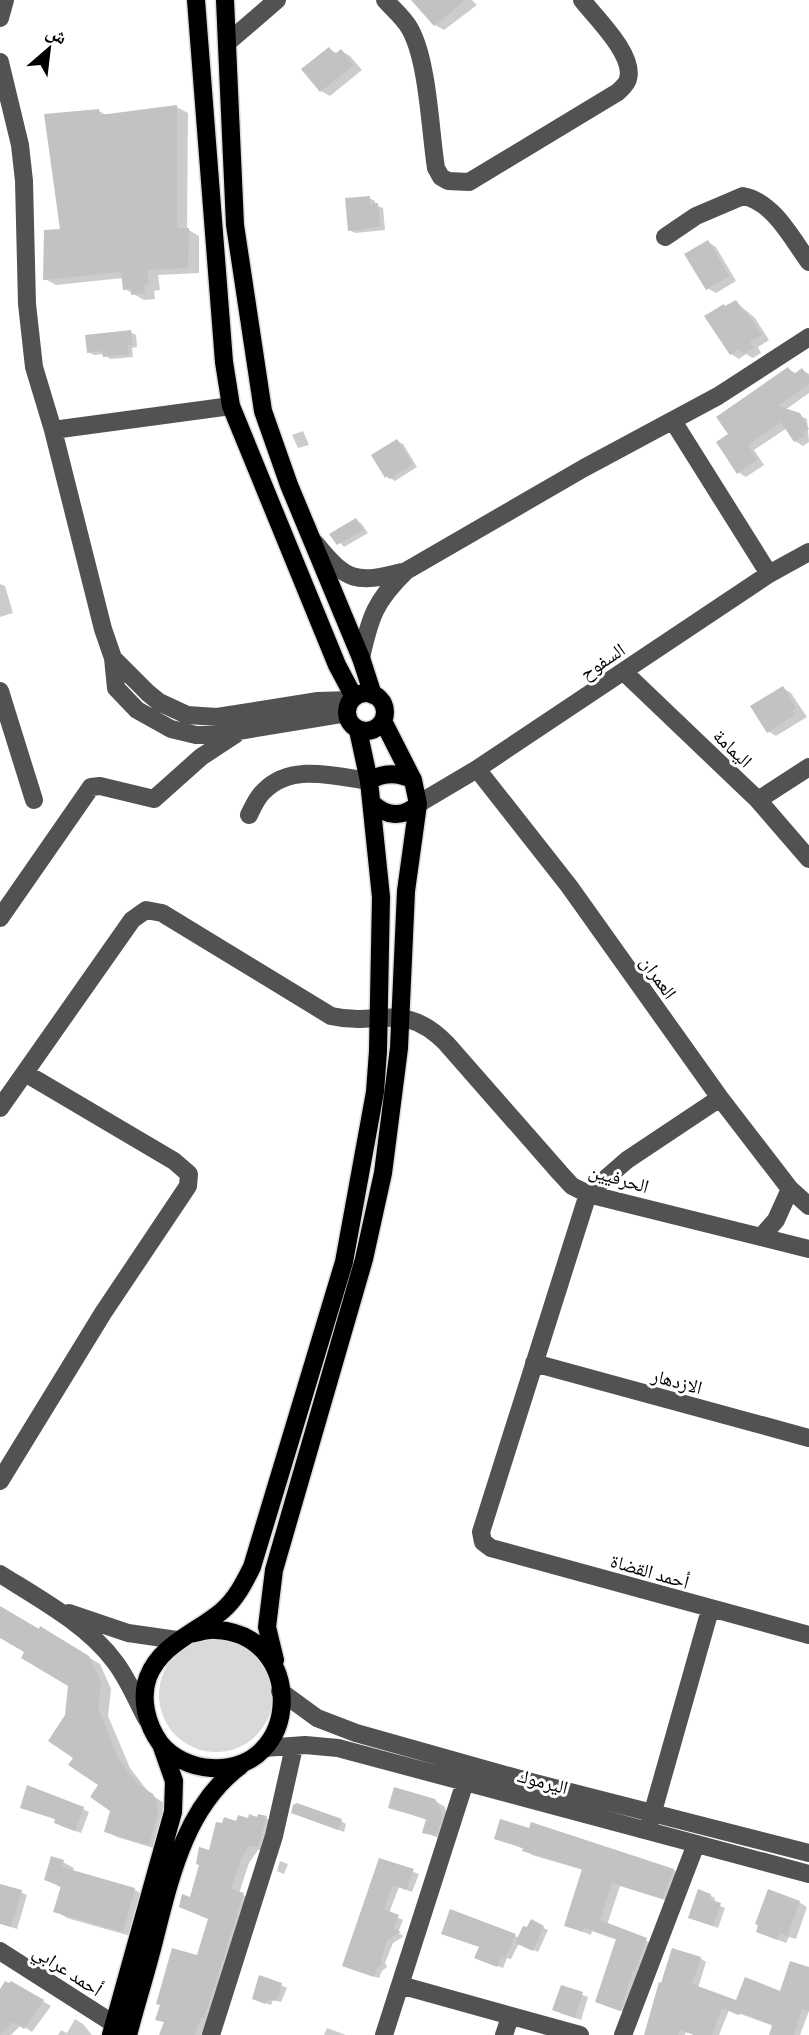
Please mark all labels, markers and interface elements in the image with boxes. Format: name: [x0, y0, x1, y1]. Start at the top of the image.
north arrow: [14, 14, 84, 84]
text: ش: [42, 20, 71, 50]
street label: السفوح: [575, 638, 630, 686]
street label: اليمامة: [708, 724, 757, 773]
street label: العمران: [635, 951, 682, 1004]
street label: الحرفيين: [586, 1159, 652, 1199]
street label: الازدهار: [648, 1363, 705, 1400]
street label: أحمد القضاة: [608, 1549, 692, 1595]
street label: اليرموك: [515, 1764, 571, 1800]
street label: أحمد عرابي: [27, 1940, 107, 2004]

